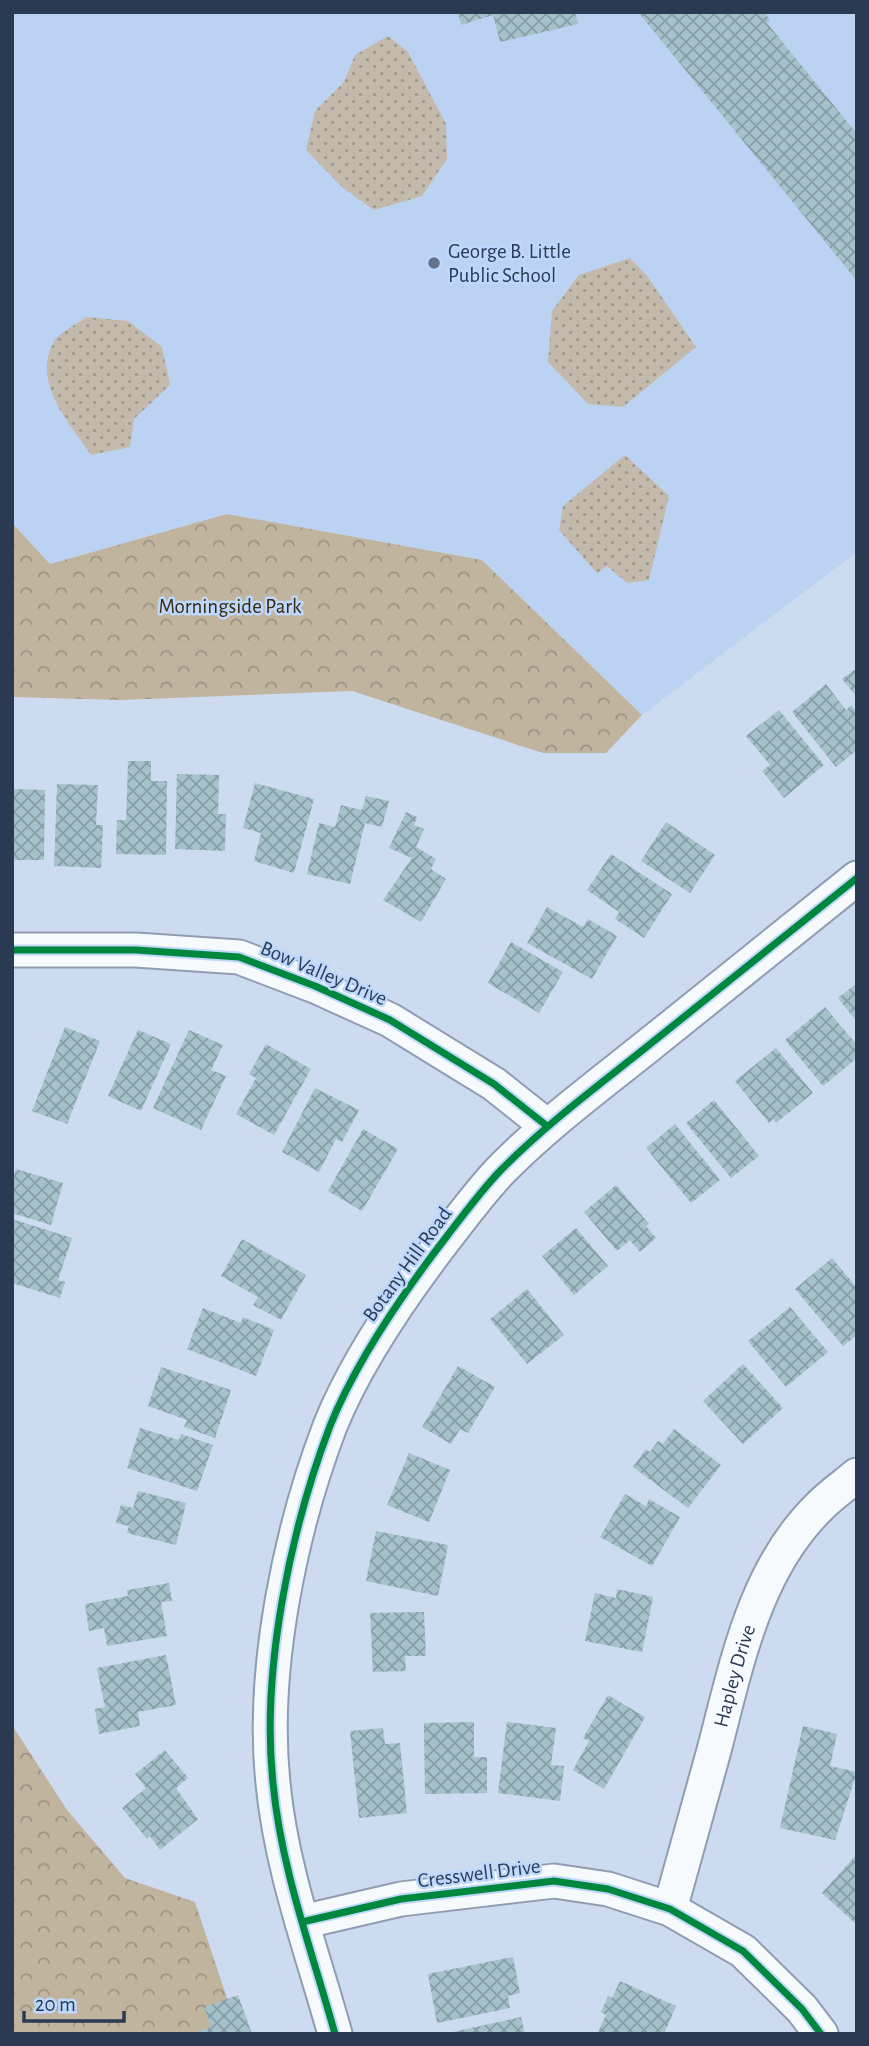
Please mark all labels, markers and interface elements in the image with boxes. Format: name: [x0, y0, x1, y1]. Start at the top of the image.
place label: George B. Little Public School: [448, 241, 571, 286]
marker: George B. Little Public School: [426, 255, 442, 271]
park label: Morningside Park: [158, 596, 302, 617]
street label: Bow Valley Drive: [257, 937, 390, 1010]
street label: Botany Hill Road: [359, 1203, 456, 1325]
street label: Hapley Drive: [710, 1622, 759, 1729]
street label: Cresswell Drive: [416, 1856, 542, 1891]
scale bar: [24, 1980, 124, 2024]
text: 20 m: [35, 1994, 76, 2015]

